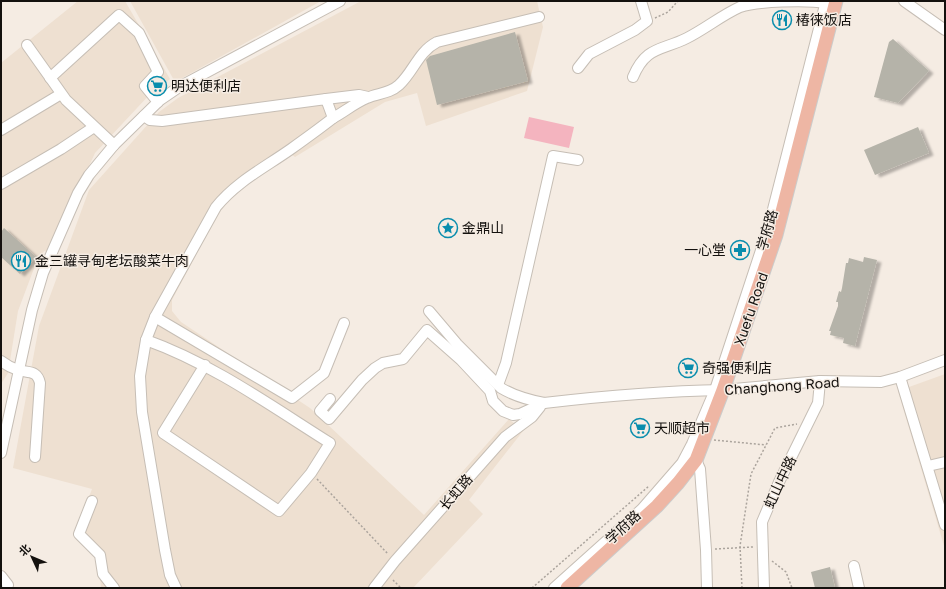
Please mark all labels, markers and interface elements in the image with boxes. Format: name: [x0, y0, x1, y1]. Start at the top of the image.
restaurant icon: 椿徕饭店: [771, 9, 793, 31]
place label: 椿徕饭店: [796, 11, 852, 28]
supermarket icon: 明达便利店: [146, 75, 168, 97]
place label: 明达便利店: [171, 77, 241, 94]
street label: 学府路: [753, 207, 780, 252]
place icon: 金鼎山: [437, 217, 459, 239]
place label: 金鼎山: [462, 219, 504, 236]
pharmacy icon: 一心堂: [729, 239, 751, 261]
place label: 一心堂: [684, 241, 726, 258]
restaurant icon: 金三罐寻甸老坛酸菜牛肉: [10, 250, 32, 272]
place label: 金三罐寻甸老坛酸菜牛肉: [35, 252, 189, 269]
street label: Xuefu Road: [730, 270, 771, 348]
supermarket icon: 奇强便利店: [677, 357, 699, 379]
place label: 奇强便利店: [702, 359, 772, 376]
street label: Changhong Road: [724, 373, 840, 398]
supermarket icon: 天顺超市: [629, 417, 651, 439]
place label: 天顺超市: [654, 419, 710, 436]
street label: 虹山中路: [760, 453, 799, 511]
street label: 长虹路: [435, 470, 476, 513]
street label: 学府路: [602, 506, 644, 547]
north arrow: [12, 537, 52, 577]
text: 北: [16, 541, 33, 558]

